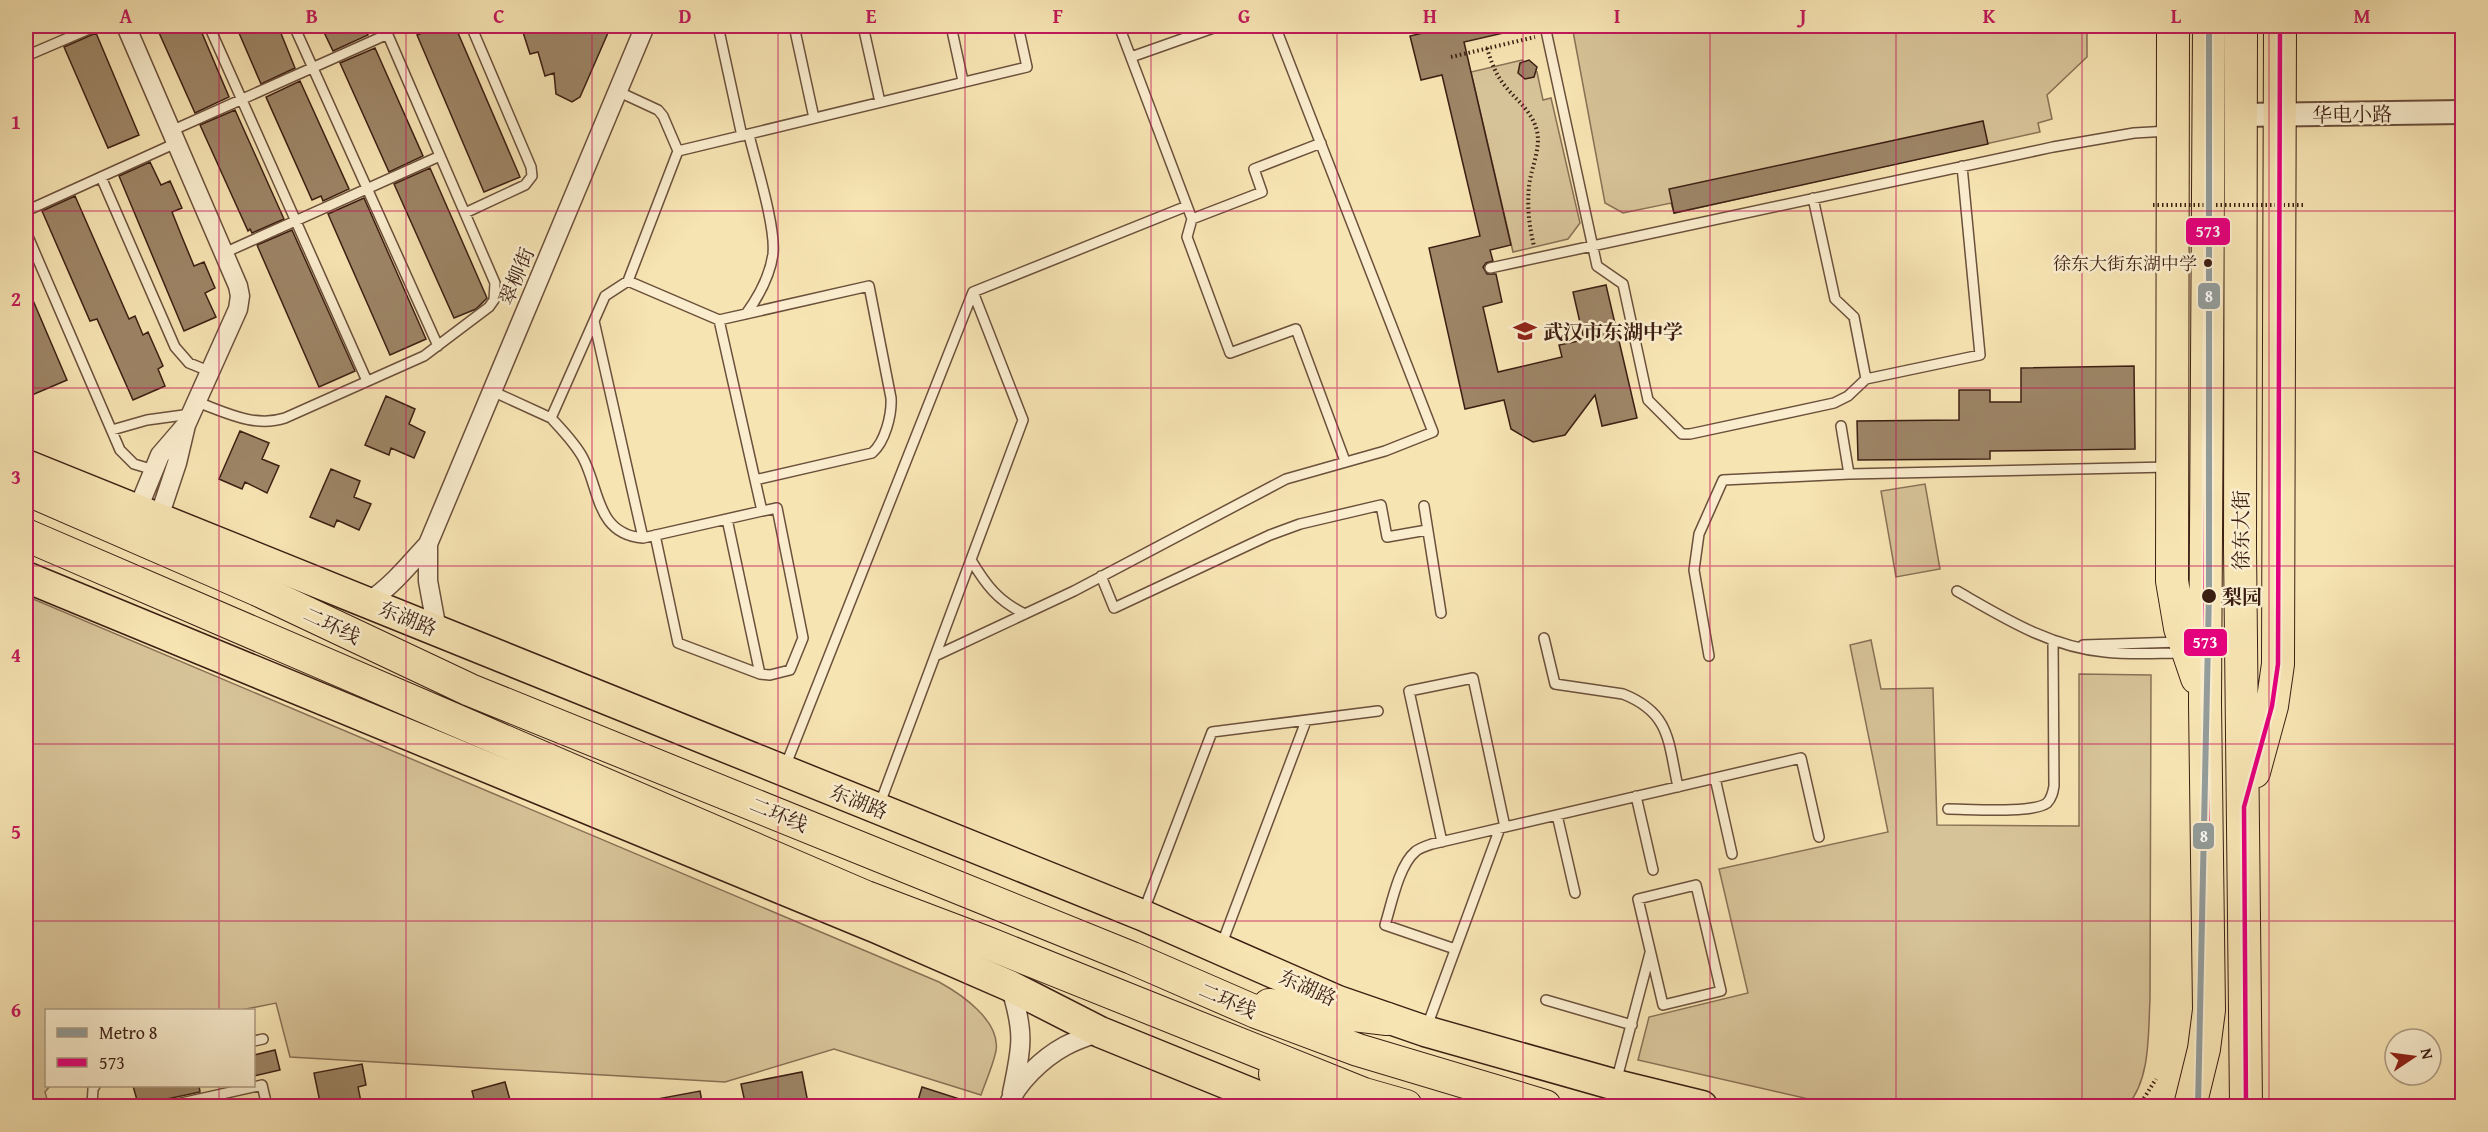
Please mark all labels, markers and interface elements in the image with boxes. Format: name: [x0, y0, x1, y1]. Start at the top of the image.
text: A: [120, 1, 133, 30]
text: B: [306, 1, 318, 30]
text: C: [493, 1, 505, 30]
text: D: [678, 1, 692, 30]
text: E: [866, 1, 877, 30]
text: F: [1053, 1, 1063, 30]
text: G: [1238, 1, 1250, 30]
text: H: [1423, 1, 1437, 30]
text: I: [1614, 1, 1620, 30]
text: J: [1797, 1, 1807, 30]
text: K: [1983, 1, 1996, 30]
text: L: [2171, 1, 2182, 30]
text: M: [2353, 1, 2371, 30]
street label: 华电小路: [2312, 99, 2392, 129]
text: 1: [11, 107, 21, 136]
line badge: 573: [2185, 217, 2231, 246]
text: 573: [2196, 219, 2220, 243]
street label: 翠柳街: [491, 243, 541, 309]
place label: 徐东大街东湖中学: [2053, 250, 2197, 277]
marker: 徐东大街东湖中学: [2202, 257, 2214, 269]
line badge: 8: [2197, 282, 2221, 310]
text: 2: [11, 284, 21, 313]
text: 8: [2205, 284, 2213, 308]
place label: 武汉市东湖中学: [1543, 317, 1683, 346]
school or university icon: 武汉市东湖中学: [1512, 318, 1538, 344]
text: 3: [11, 462, 21, 491]
street label: 徐东大街: [2226, 490, 2255, 570]
place label: 梨园: [2222, 582, 2262, 611]
marker: 梨园: [2200, 587, 2218, 605]
street label: 东湖路: [375, 593, 441, 643]
street label: 二环线: [299, 599, 365, 651]
line badge: 573: [2183, 628, 2228, 657]
text: 573: [2193, 630, 2217, 654]
text: 4: [11, 640, 21, 669]
street label: 东湖路: [826, 776, 892, 826]
street label: 二环线: [746, 789, 812, 839]
text: 5: [11, 817, 21, 846]
line badge: 8: [2192, 822, 2215, 850]
text: 8: [2200, 824, 2208, 848]
street label: 东湖路: [1275, 962, 1341, 1012]
street label: 二环线: [1195, 975, 1261, 1025]
text: 6: [11, 995, 21, 1024]
legend: [45, 1009, 255, 1087]
text: Metro 8: [99, 1019, 158, 1046]
north arrow: [2383, 1027, 2443, 1087]
text: N: [2415, 1046, 2441, 1062]
text: 573: [99, 1049, 125, 1076]

